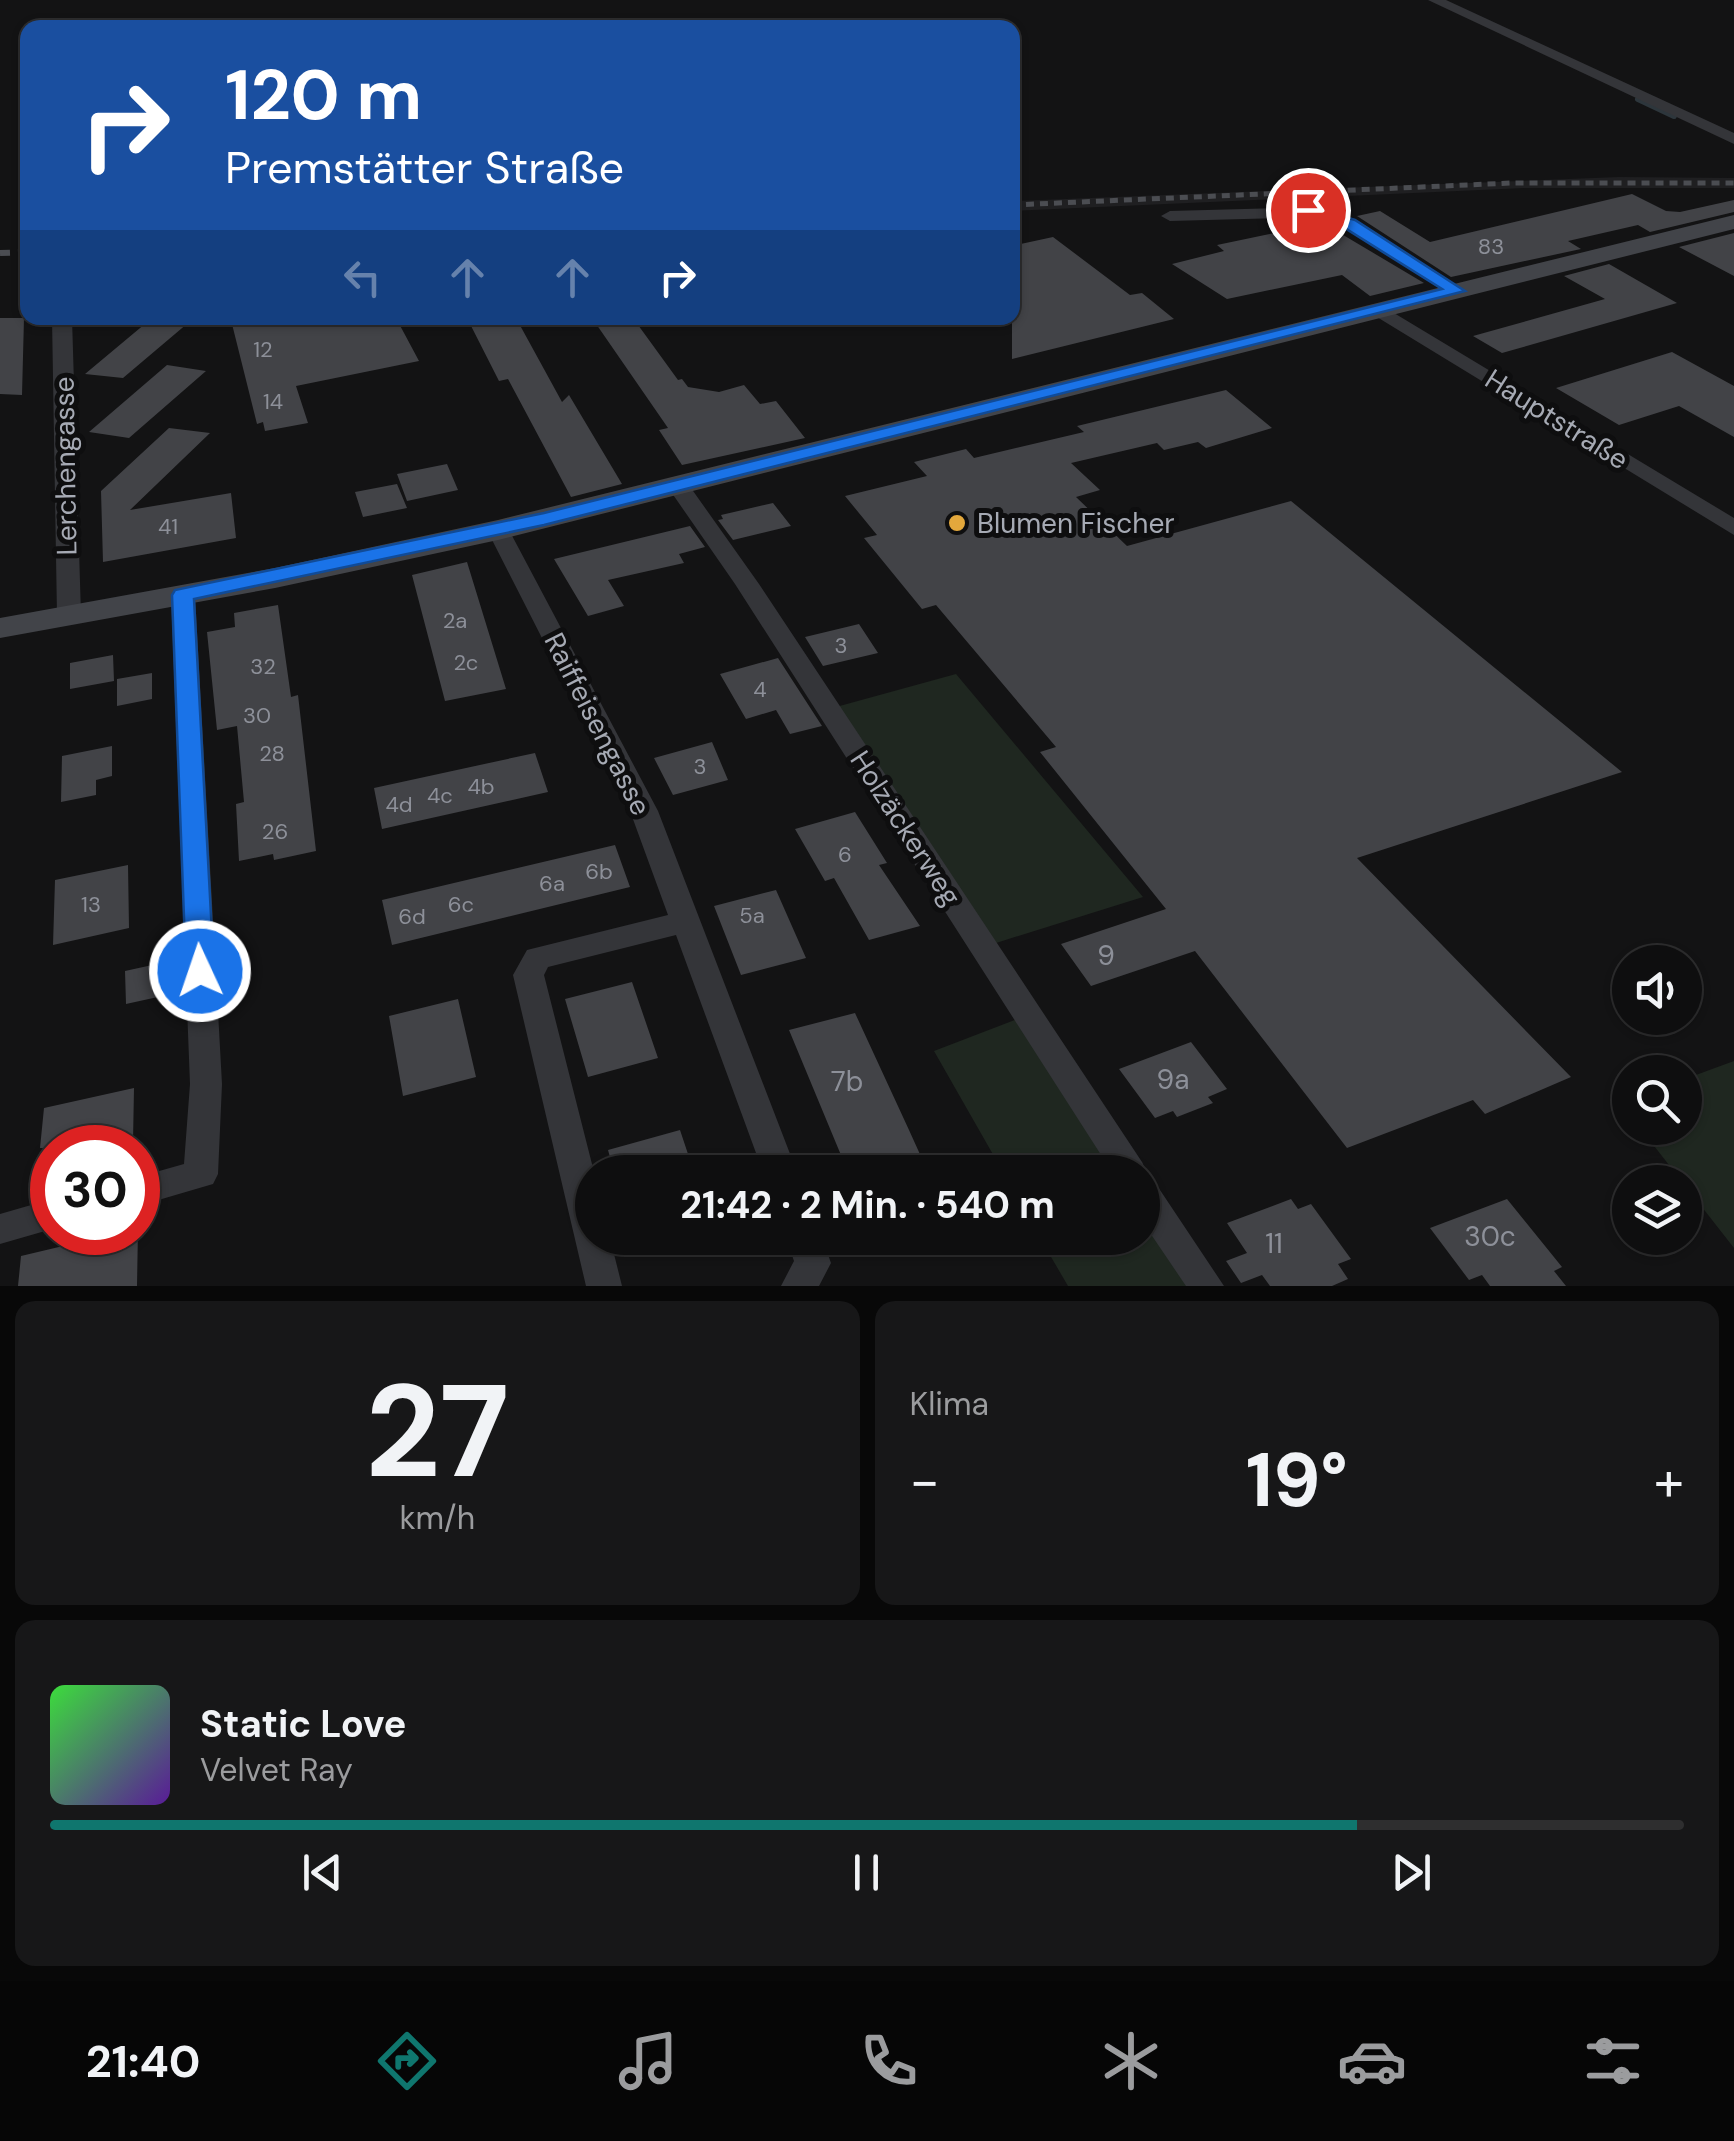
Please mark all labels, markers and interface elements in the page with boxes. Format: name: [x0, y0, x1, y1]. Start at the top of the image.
text: 120 m: [225, 50, 422, 141]
icon: right: [60, 60, 190, 190]
text: Premstätter Straße: [225, 138, 624, 197]
pin: [1266, 168, 1351, 253]
icon: arrive: [1281, 183, 1336, 238]
house number: 83: [1478, 232, 1504, 261]
icon: left: [335, 250, 390, 305]
icon: ahead: [440, 250, 495, 305]
icon: ahead: [545, 250, 600, 305]
icon: right: [650, 250, 705, 305]
house number: 12: [253, 335, 273, 364]
street label: Hauptstraße: [1478, 361, 1635, 478]
street label: Lerchengasse: [45, 376, 86, 556]
house number: 14: [263, 387, 283, 416]
place label: Blumen Fischer: [977, 505, 1175, 542]
house number: 41: [158, 512, 178, 541]
marker: Blumen Fischer: [946, 512, 968, 534]
house number: 2a: [443, 606, 467, 635]
street label: Raiffeisengasse: [536, 627, 659, 822]
house number: 3: [834, 631, 848, 660]
house number: 2c: [454, 648, 478, 677]
house number: 32: [250, 652, 276, 681]
house number: 4: [753, 675, 767, 704]
house number: 30: [243, 701, 271, 730]
house number: 28: [259, 739, 285, 768]
street label: Holzäckerweg: [842, 744, 969, 913]
house number: 3: [693, 752, 707, 781]
house number: 4b: [467, 772, 495, 801]
house number: 4c: [427, 781, 453, 810]
house number: 4d: [385, 790, 413, 819]
house number: 26: [262, 817, 288, 846]
house number: 6: [838, 840, 852, 869]
house number: 6b: [585, 857, 613, 886]
house number: 6a: [539, 869, 565, 898]
house number: 13: [81, 890, 101, 919]
house number: 6c: [448, 890, 474, 919]
house number: 5a: [739, 901, 765, 930]
house number: 6d: [398, 902, 426, 931]
position arrow: [148, 919, 252, 1023]
house number: 9: [1097, 937, 1115, 974]
map controls: [1612, 945, 1702, 1255]
button: sound: [1612, 945, 1702, 1035]
button: search: [1612, 1055, 1702, 1145]
house number: 9a: [1157, 1061, 1189, 1098]
house number: 7b: [831, 1063, 863, 1100]
speed limit sign: 30: [30, 1125, 160, 1255]
button: layers: [1612, 1165, 1702, 1255]
text: 21:42 · 2 Min. · 540 m: [680, 1180, 1055, 1230]
house number: 30c: [1464, 1218, 1516, 1255]
house number: 11: [1265, 1225, 1283, 1262]
text: 27: [365, 1347, 509, 1516]
text: Klima: [910, 1383, 989, 1425]
text: 19°: [1246, 1432, 1348, 1529]
text: −: [910, 1445, 940, 1517]
text: +: [1654, 1445, 1684, 1517]
text: km/h: [399, 1497, 475, 1539]
text: Static Love: [200, 1699, 406, 1749]
text: Velvet Ray: [200, 1749, 353, 1791]
icon: previous: [295, 1845, 350, 1900]
icon: pause: [839, 1845, 894, 1900]
icon: next: [1384, 1845, 1439, 1900]
icon: directions: [372, 2026, 442, 2096]
icon: music: [613, 2026, 683, 2096]
icon: phone: [854, 2026, 924, 2096]
icon: climate: [1096, 2026, 1166, 2096]
icon: car: [1337, 2026, 1407, 2096]
icon: filters: [1578, 2026, 1648, 2096]
text: 21:40: [86, 2032, 200, 2091]

